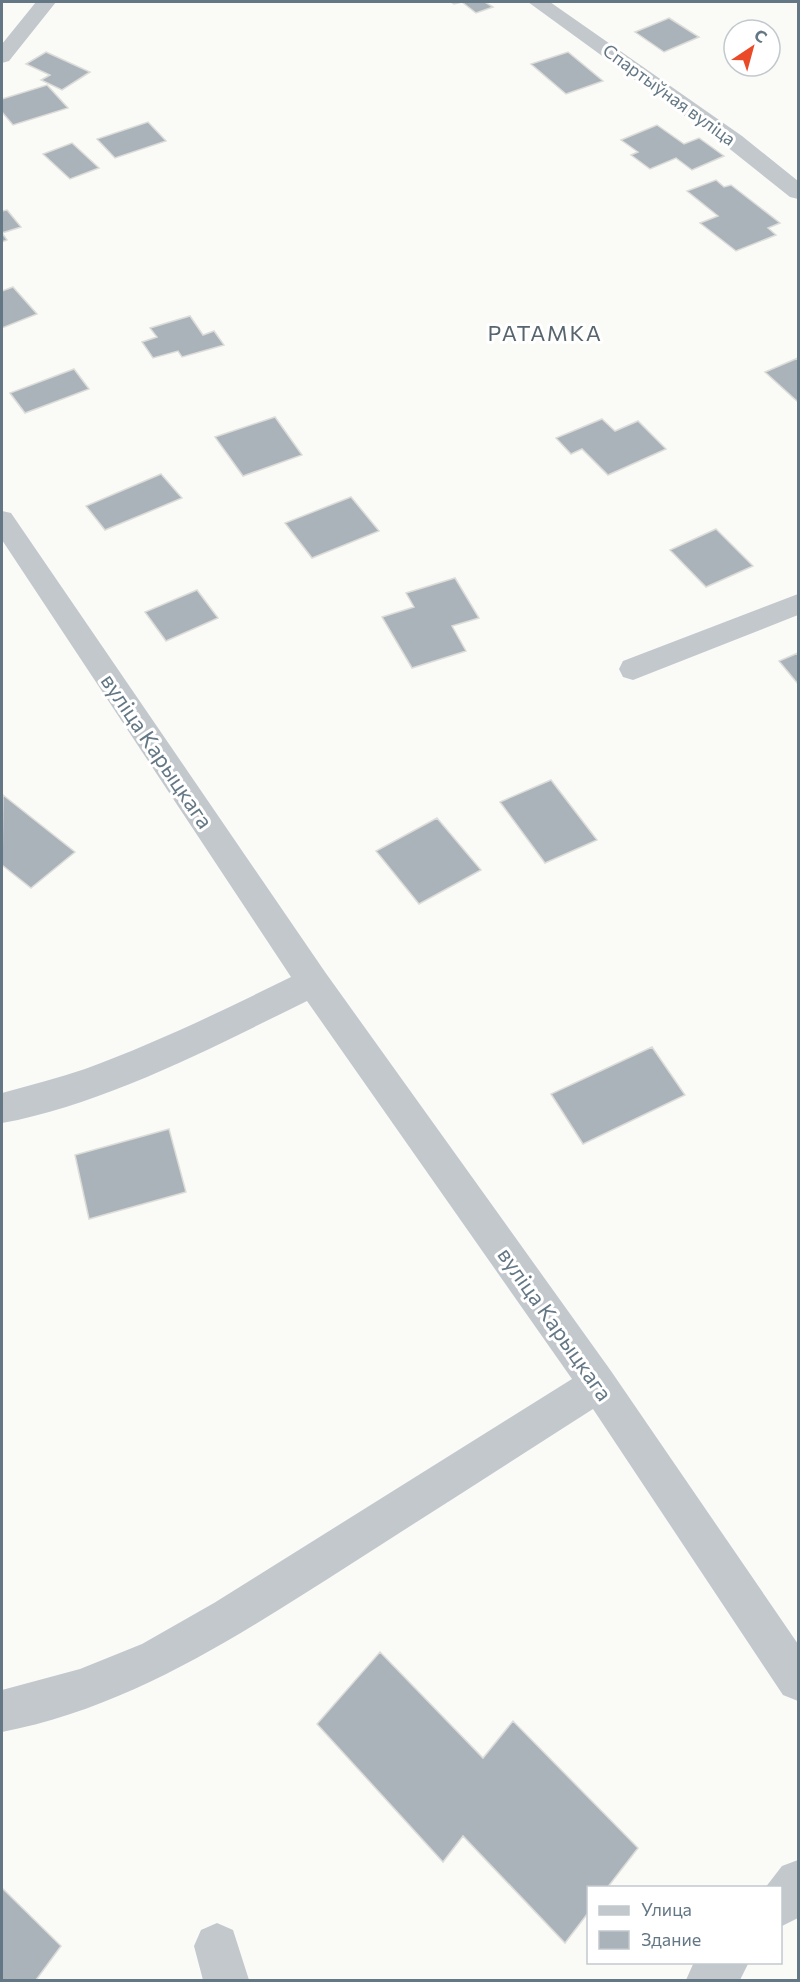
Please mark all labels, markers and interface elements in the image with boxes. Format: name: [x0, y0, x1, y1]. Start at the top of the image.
north arrow: [722, 18, 782, 78]
text: С: [751, 25, 771, 46]
street label: Спартыўная вуліца: [599, 39, 740, 150]
district label: РАТАМКА: [488, 319, 602, 346]
street label: вуліца Карыцкага: [96, 668, 219, 833]
street label: вуліца Карыцкага: [492, 1242, 618, 1406]
legend: [587, 1886, 782, 1964]
text: Улица: [641, 1898, 692, 1920]
text: Здание: [641, 1928, 701, 1950]

